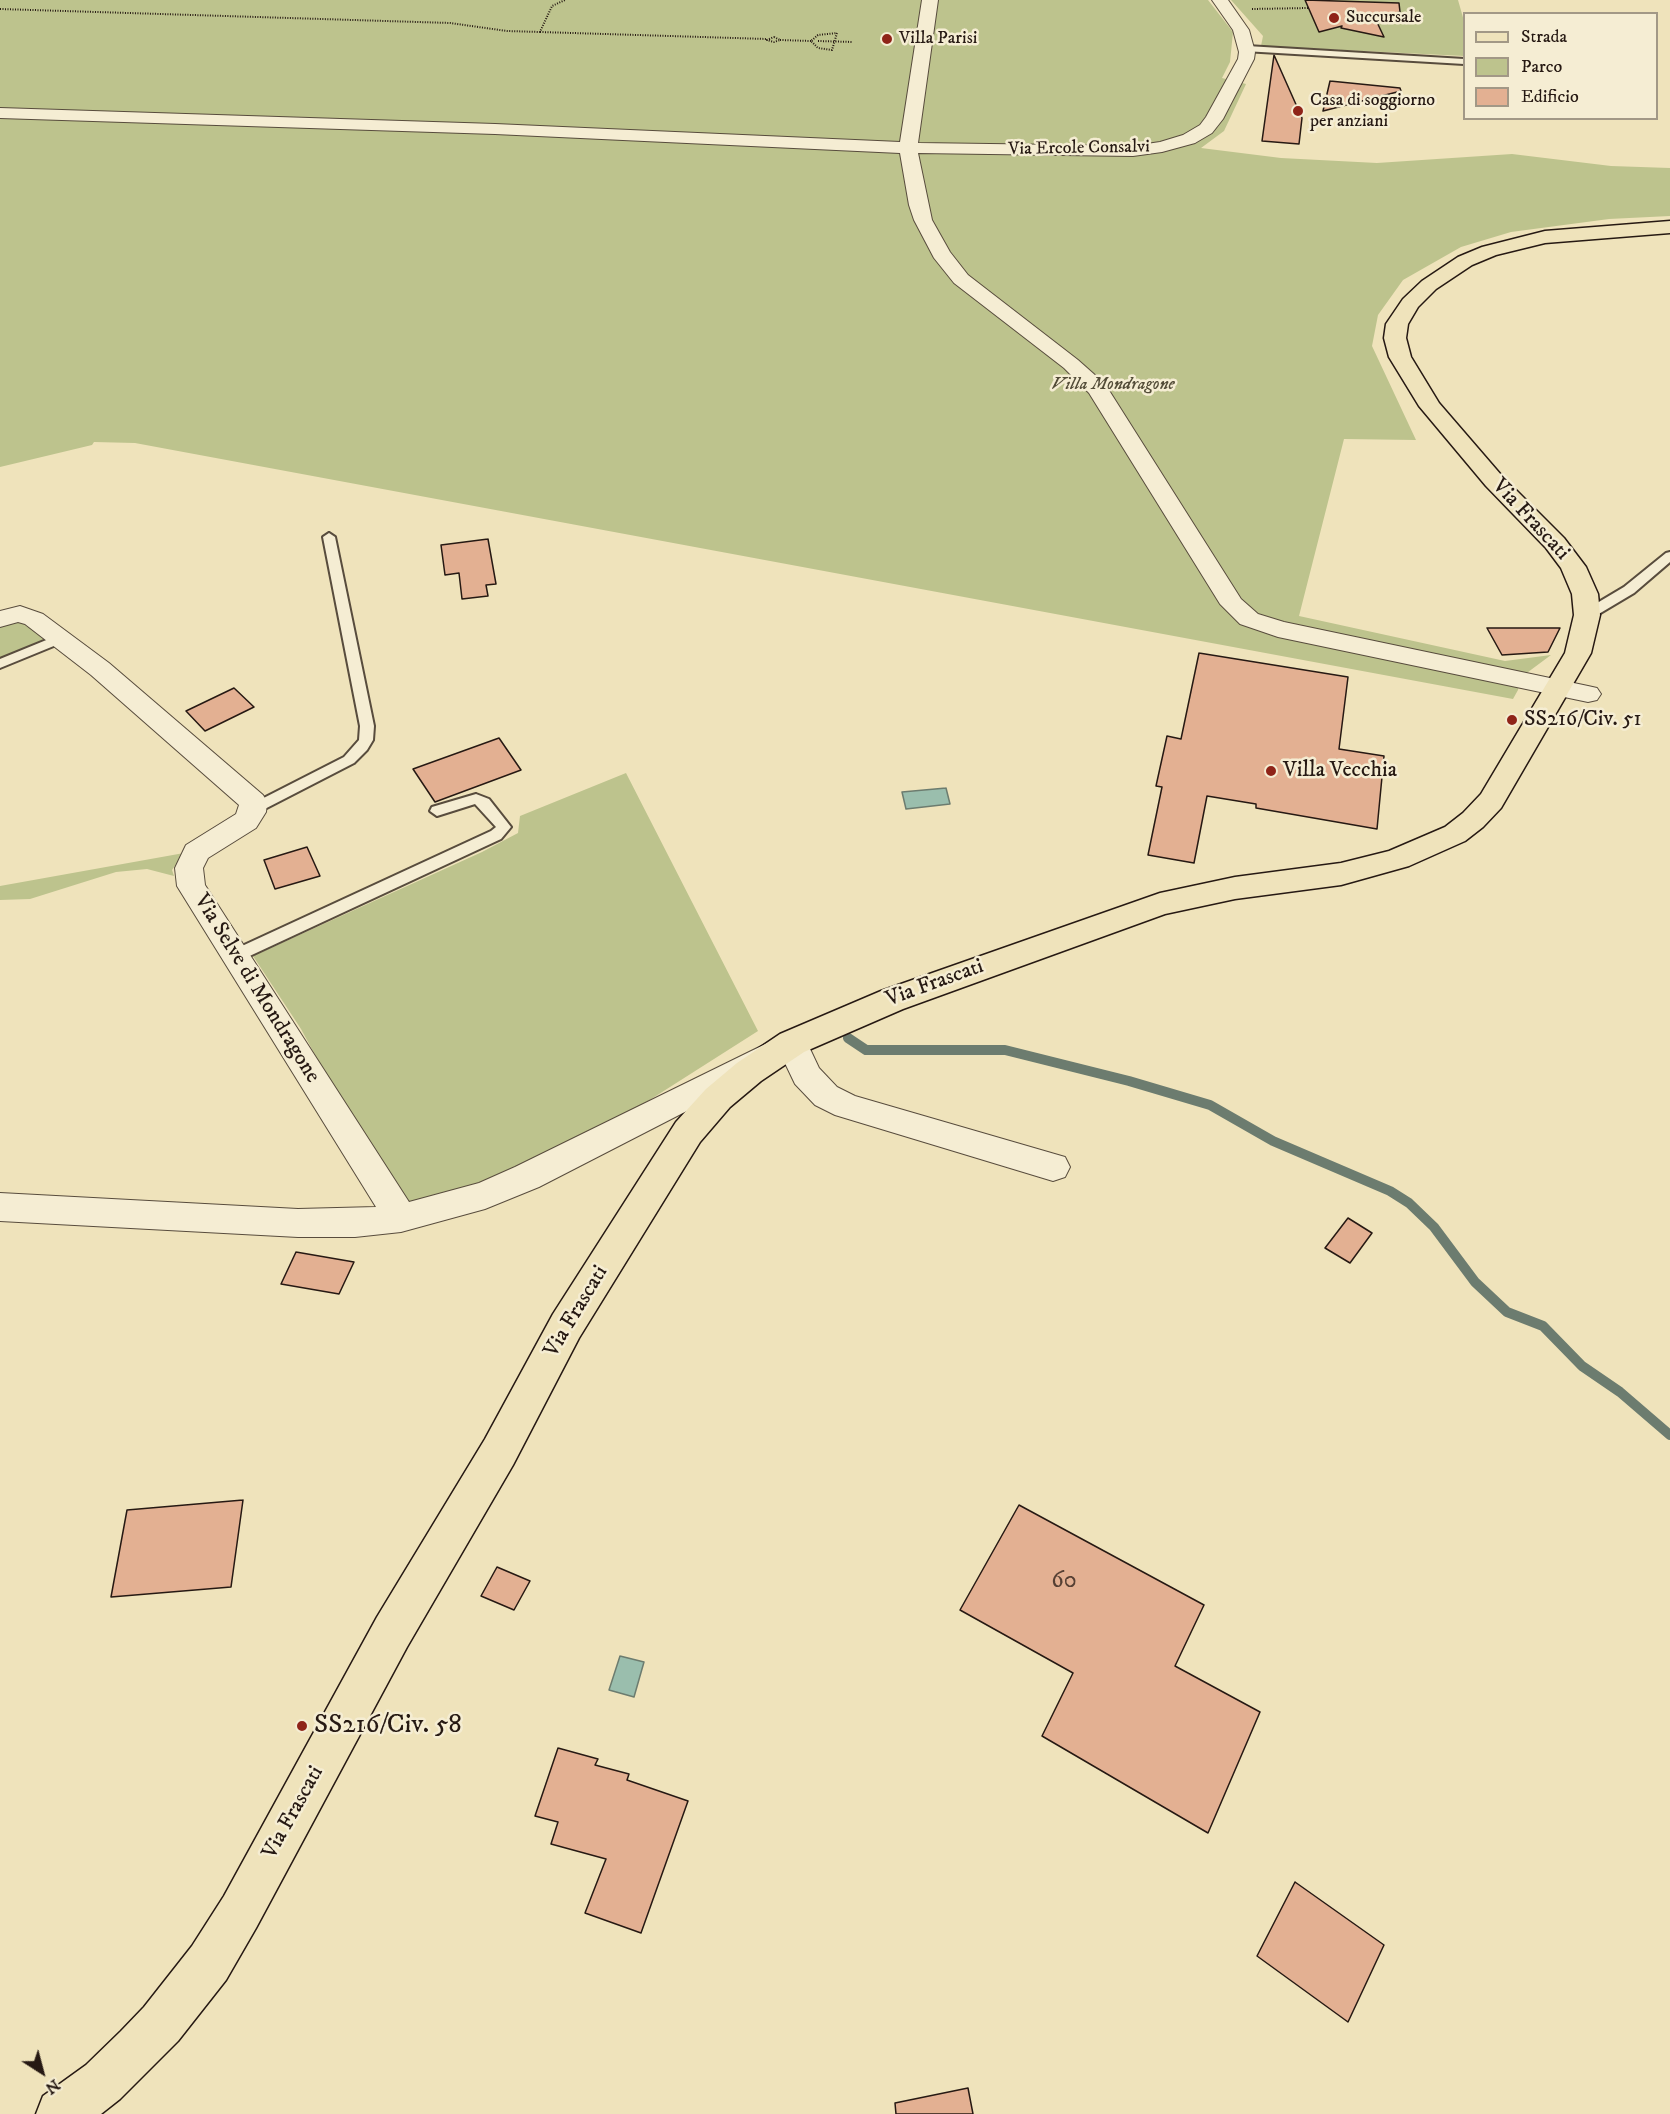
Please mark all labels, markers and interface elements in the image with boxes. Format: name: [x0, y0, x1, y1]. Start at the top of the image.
place label: Succursale: [1346, 7, 1421, 29]
marker: Succursale: [1327, 11, 1341, 25]
legend: [1463, 12, 1658, 120]
text: Strada: [1521, 26, 1567, 48]
place label: Villa Parisi: [899, 28, 977, 50]
marker: Villa Parisi: [880, 32, 894, 46]
text: Parco: [1521, 56, 1562, 78]
text: Edificio: [1521, 86, 1579, 108]
place label: Casa di soggiorno per anziani: [1310, 90, 1435, 132]
marker: Casa di soggiorno per anziani: [1291, 104, 1305, 118]
street label: Via Ercole Consalvi: [1008, 137, 1150, 161]
park label: Villa Mondragone: [1051, 374, 1175, 396]
street label: Via Frascati: [1485, 474, 1575, 566]
place label: SS216/Civ. 51: [1524, 707, 1642, 733]
marker: SS216/Civ. 51: [1505, 713, 1519, 727]
place label: Villa Vecchia: [1283, 758, 1397, 784]
marker: Villa Vecchia: [1264, 764, 1278, 778]
street label: Via Selve di Mondragone: [187, 890, 325, 1088]
street label: Via Frascati: [882, 954, 988, 1014]
street label: Via Frascati: [539, 1261, 615, 1363]
house number: 60: [1051, 1568, 1077, 1596]
place label: SS216/Civ. 58: [314, 1710, 462, 1742]
marker: SS216/Civ. 58: [295, 1719, 309, 1733]
street label: Via Frascati: [258, 1762, 330, 1864]
north arrow: [12, 2042, 72, 2102]
text: N: [41, 2075, 64, 2099]

